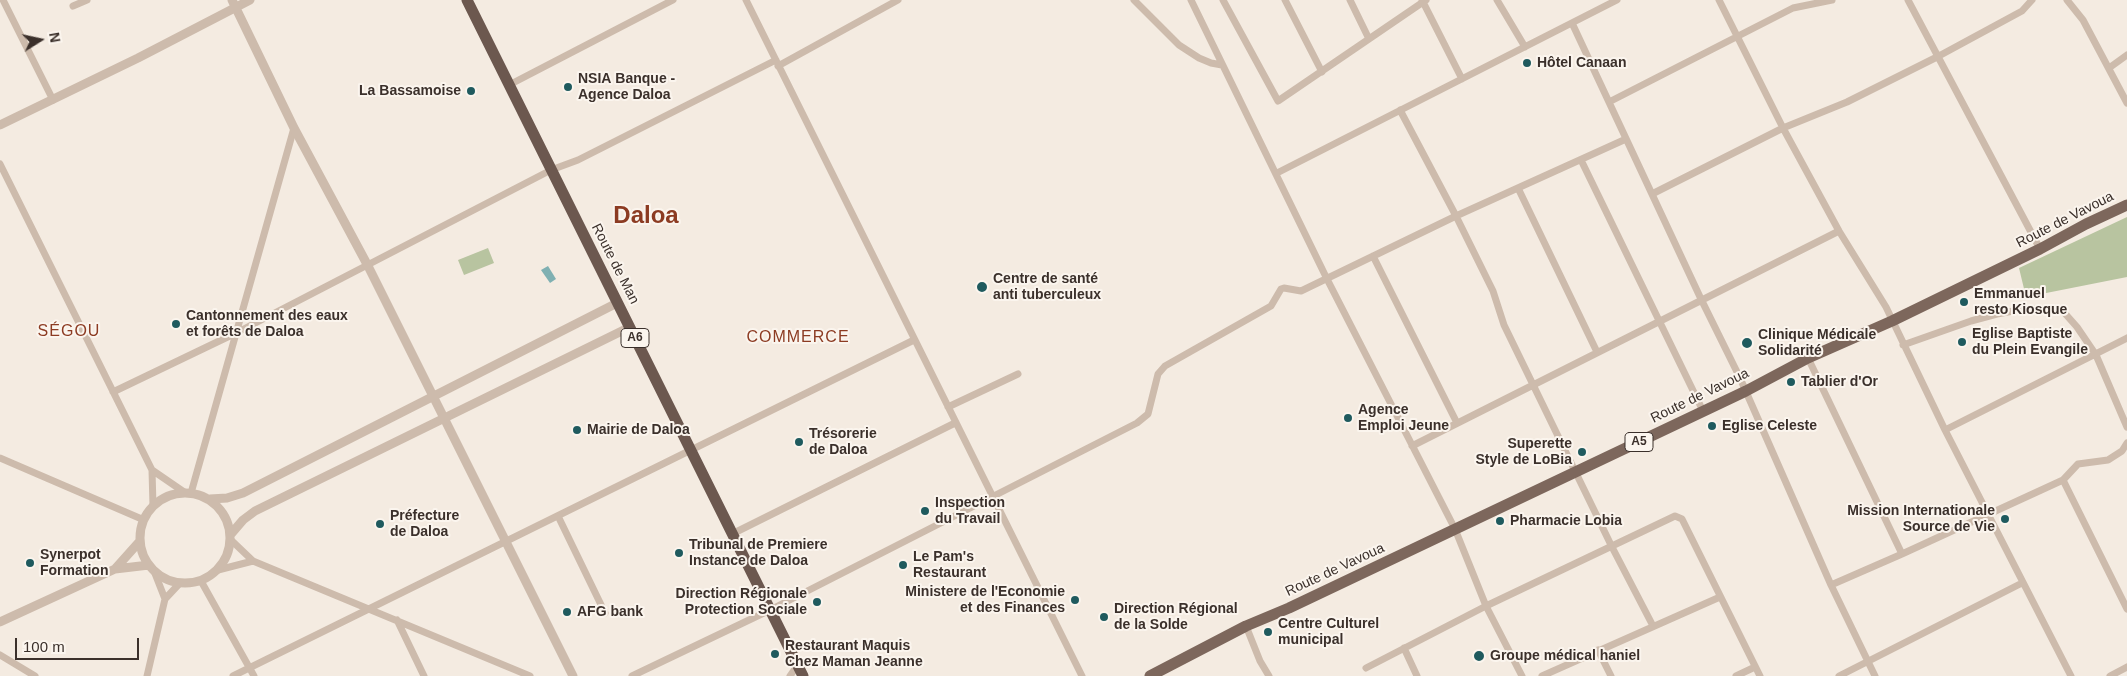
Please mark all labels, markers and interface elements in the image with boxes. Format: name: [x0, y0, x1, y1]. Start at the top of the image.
north arrow: [15, 15, 65, 65]
text: N: [46, 31, 64, 44]
place label: Hôtel Canaan: [1537, 55, 1626, 71]
marker: Hôtel Canaan: [1521, 57, 1533, 69]
place label: NSIA Banque - Agence Daloa: [578, 71, 675, 104]
marker: NSIA Banque - Agence Daloa: [562, 81, 574, 93]
place label: La Bassamoise: [359, 83, 461, 99]
marker: La Bassamoise: [465, 85, 477, 97]
street label: Route de Vavoua: [2013, 188, 2117, 252]
district label: Daloa: [613, 202, 679, 230]
street label: Route de Man: [588, 221, 642, 307]
place label: Centre de santé anti tuberculeux: [993, 271, 1101, 304]
marker: Centre de santé anti tuberculeux: [975, 280, 989, 294]
place label: Emmanuel resto Kiosque: [1974, 286, 2067, 318]
marker: Emmanuel resto Kiosque: [1958, 296, 1970, 308]
place label: Cantonnement des eaux et forêts de Daloa: [186, 308, 348, 341]
marker: Cantonnement des eaux et forêts de Daloa: [170, 318, 182, 330]
district label: SÉGOU: [37, 322, 101, 342]
place label: Eglise Baptiste du Plein Evangile: [1972, 326, 2088, 358]
place label: Clinique Médicale Solidarité: [1758, 327, 1876, 360]
road number: A6: [621, 328, 649, 348]
district label: COMMERCE: [745, 328, 851, 348]
marker: Clinique Médicale Solidarité: [1740, 336, 1754, 350]
marker: Eglise Baptiste du Plein Evangile: [1956, 336, 1968, 348]
street label: Route de Vavoua: [1648, 365, 1752, 427]
place label: Tablier d'Or: [1801, 374, 1878, 390]
marker: Tablier d'Or: [1785, 376, 1797, 388]
place label: Agence Emploi Jeune: [1358, 402, 1449, 434]
marker: Agence Emploi Jeune: [1342, 412, 1354, 424]
place label: Eglise Celeste: [1722, 418, 1817, 434]
marker: Eglise Celeste: [1706, 420, 1718, 432]
place label: Mairie de Daloa: [587, 422, 690, 438]
marker: Mairie de Daloa: [571, 424, 583, 436]
place label: Trésorerie de Daloa: [809, 426, 877, 458]
road number: A5: [1625, 432, 1653, 452]
marker: Trésorerie de Daloa: [793, 436, 805, 448]
place label: Superette Style de LoBia: [1476, 436, 1572, 468]
marker: Superette Style de LoBia: [1576, 446, 1588, 458]
place label: Inspection du Travail: [935, 495, 1005, 528]
place label: Mission Internationale Source de Vie: [1847, 503, 1995, 536]
marker: Inspection du Travail: [919, 505, 931, 517]
place label: Préfecture de Daloa: [390, 508, 459, 540]
place label: Pharmacie Lobia: [1510, 513, 1622, 529]
marker: Mission Internationale Source de Vie: [1999, 513, 2011, 525]
marker: Pharmacie Lobia: [1494, 515, 1506, 527]
marker: Préfecture de Daloa: [374, 518, 386, 530]
place label: Tribunal de Premiere Instance de Daloa: [689, 537, 827, 570]
street label: Route de Vavoua: [1283, 540, 1387, 600]
place label: Synerpot Formation: [40, 547, 108, 580]
marker: Tribunal de Premiere Instance de Daloa: [673, 547, 685, 559]
place label: Le Pam's Restaurant: [913, 549, 986, 582]
marker: Synerpot Formation: [24, 557, 36, 569]
marker: Le Pam's Restaurant: [897, 559, 909, 571]
place label: Ministere de l'Economie et des Finances: [905, 584, 1065, 616]
place label: Direction Régionale Protection Sociale: [676, 586, 807, 618]
marker: Ministere de l'Economie et des Finances: [1069, 594, 1081, 606]
marker: Direction Régionale Protection Sociale: [811, 596, 823, 608]
place label: Direction Régional de la Solde: [1114, 601, 1238, 634]
place label: AFG bank: [577, 604, 643, 620]
marker: AFG bank: [561, 606, 573, 618]
marker: Direction Régional de la Solde: [1098, 611, 1110, 623]
place label: Centre Culturel municipal: [1278, 616, 1379, 648]
marker: Centre Culturel municipal: [1262, 626, 1274, 638]
scale bar: [18, 628, 141, 660]
text: 100 m: [23, 638, 65, 655]
place label: Restaurant Maquis Chez Maman Jeanne: [785, 638, 923, 670]
marker: Restaurant Maquis Chez Maman Jeanne: [769, 648, 781, 660]
place label: Groupe médical haniel: [1490, 648, 1640, 664]
marker: Groupe médical haniel: [1472, 649, 1486, 663]

